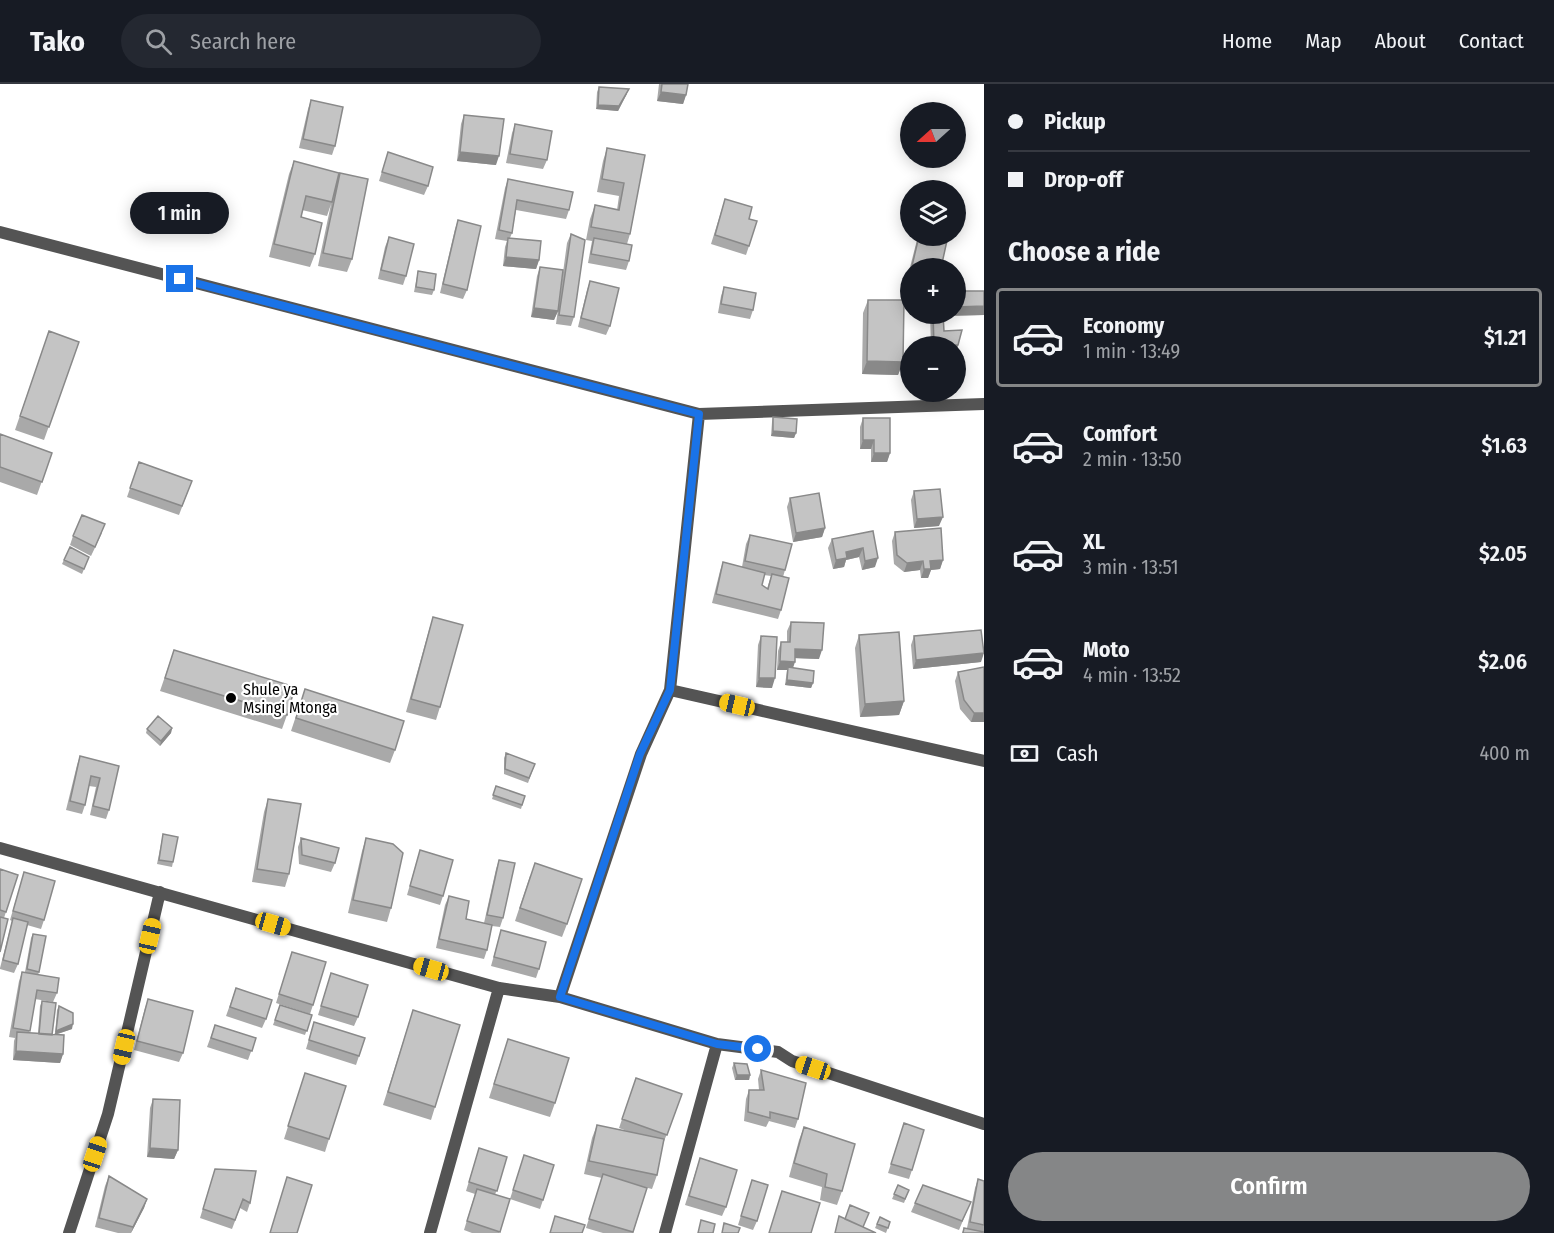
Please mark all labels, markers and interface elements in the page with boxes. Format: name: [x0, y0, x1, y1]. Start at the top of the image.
search box: [121, 14, 541, 68]
text: Tako: [30, 25, 85, 58]
icon: search: [142, 25, 175, 58]
text: Search here: [190, 28, 296, 55]
text: Home: [1222, 28, 1272, 54]
text: Map: [1305, 28, 1342, 54]
text: About: [1375, 28, 1426, 54]
text: Contact: [1459, 28, 1524, 54]
north arrow: [900, 102, 966, 168]
map controls: [900, 102, 966, 402]
text: Pickup: [1044, 108, 1106, 135]
text: Drop-off: [1044, 166, 1123, 193]
button: layers: [900, 180, 966, 246]
callout: 1 min: [130, 192, 230, 234]
text: 1 min: [158, 201, 201, 225]
text: Choose a ride: [1008, 236, 1160, 268]
button: +: [900, 258, 966, 324]
route end: [166, 265, 193, 292]
icon: car: [1011, 311, 1065, 365]
text: Economy: [1083, 312, 1164, 339]
text: $1.21: [1484, 324, 1527, 351]
button: −: [900, 336, 966, 402]
text: 1 min · 13:49: [1083, 339, 1180, 363]
icon: car: [1011, 419, 1065, 473]
text: Comfort: [1083, 420, 1157, 447]
text: $1.63: [1481, 432, 1527, 459]
text: 2 min · 13:50: [1083, 447, 1182, 471]
icon: car: [1011, 527, 1065, 581]
text: XL: [1083, 528, 1105, 555]
text: $2.05: [1479, 540, 1527, 567]
text: 3 min · 13:51: [1083, 555, 1178, 579]
icon: car: [1011, 635, 1065, 689]
text: Moto: [1083, 636, 1130, 663]
text: $2.06: [1478, 648, 1527, 675]
text: 4 min · 13:52: [1083, 663, 1181, 687]
place label: Shule ya Msingi Mtonga: [243, 680, 337, 717]
marker: Shule ya Msingi Mtonga: [224, 691, 238, 705]
car: [717, 692, 757, 718]
icon: cash: [1008, 737, 1041, 770]
text: Cash: [1056, 740, 1099, 767]
text: 400 m: [1479, 741, 1530, 765]
car: [253, 910, 293, 938]
car: [137, 916, 163, 956]
car: [411, 955, 451, 983]
car: [111, 1027, 137, 1067]
route start: [744, 1035, 771, 1062]
car: [793, 1054, 833, 1082]
car: [81, 1134, 109, 1174]
button: Confirm: [1008, 1152, 1530, 1221]

